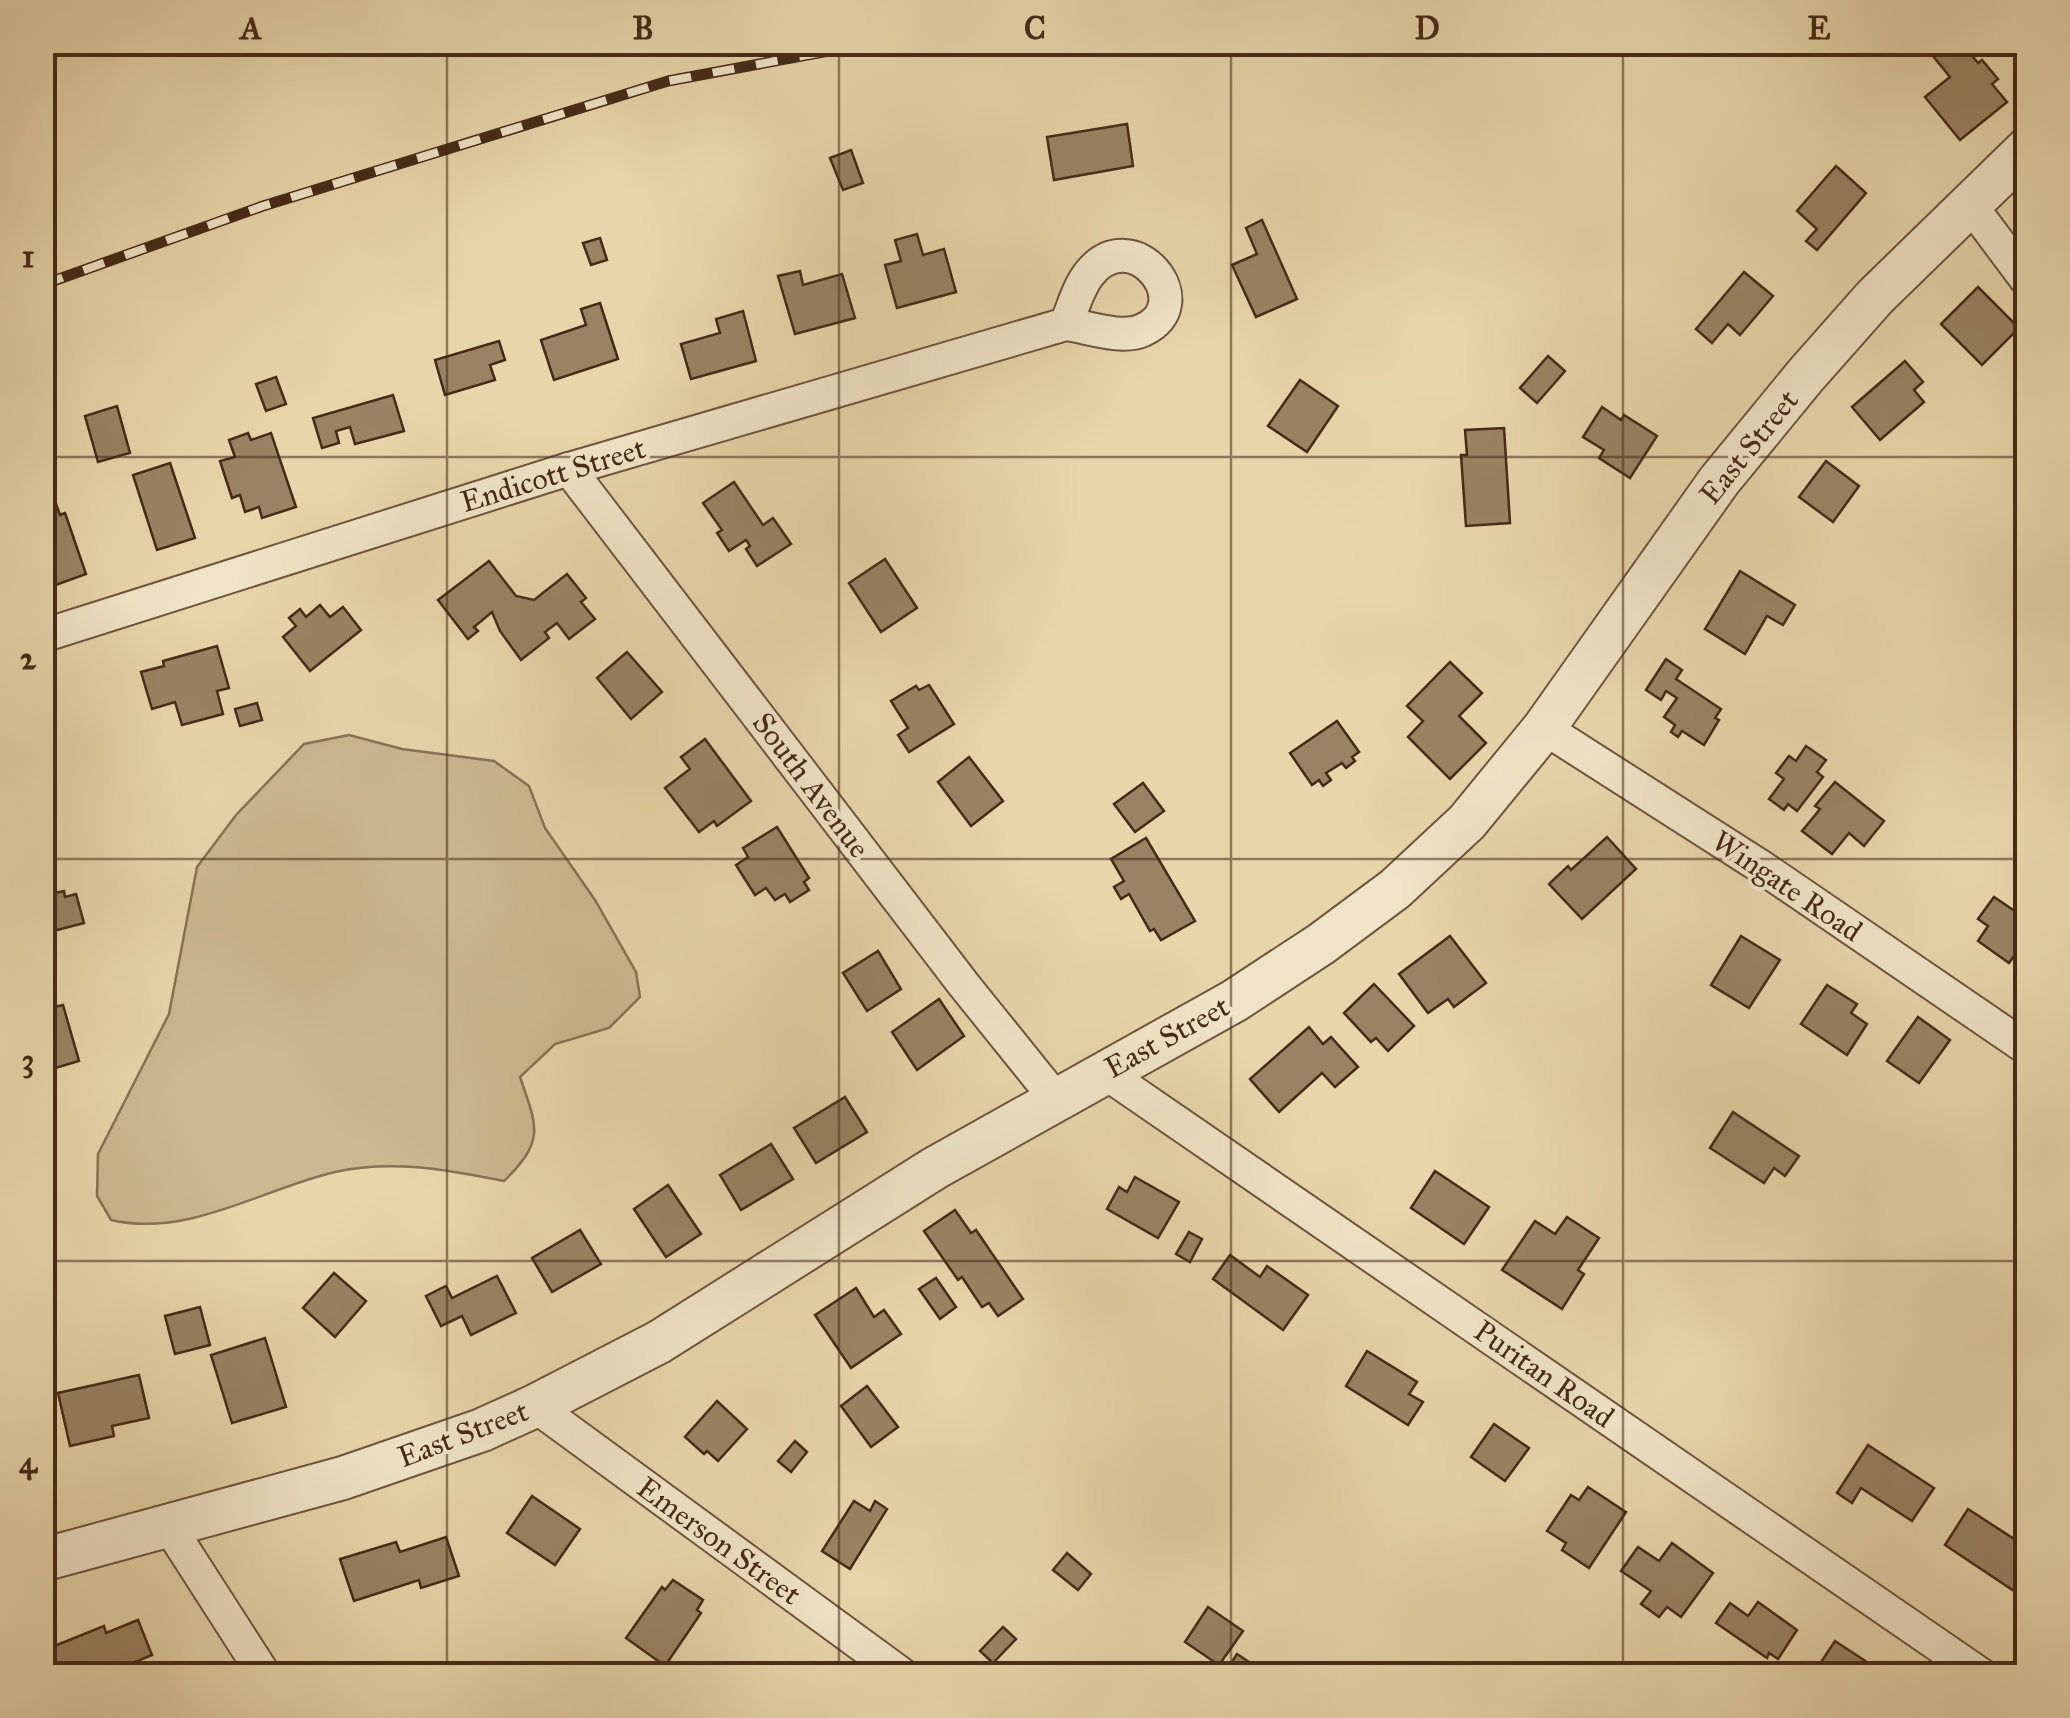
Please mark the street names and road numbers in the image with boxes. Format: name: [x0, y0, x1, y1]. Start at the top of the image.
street label: East Street: [1692, 382, 1806, 511]
street label: Endicott Street: [456, 430, 650, 520]
street label: South Avenue: [745, 705, 877, 865]
street label: Wingate Road: [1705, 823, 1869, 949]
street label: East Street: [1098, 988, 1236, 1086]
street label: Puritan Road: [1467, 1313, 1621, 1435]
street label: East Street: [393, 1393, 534, 1475]
street label: Emerson Street: [630, 1469, 808, 1613]

